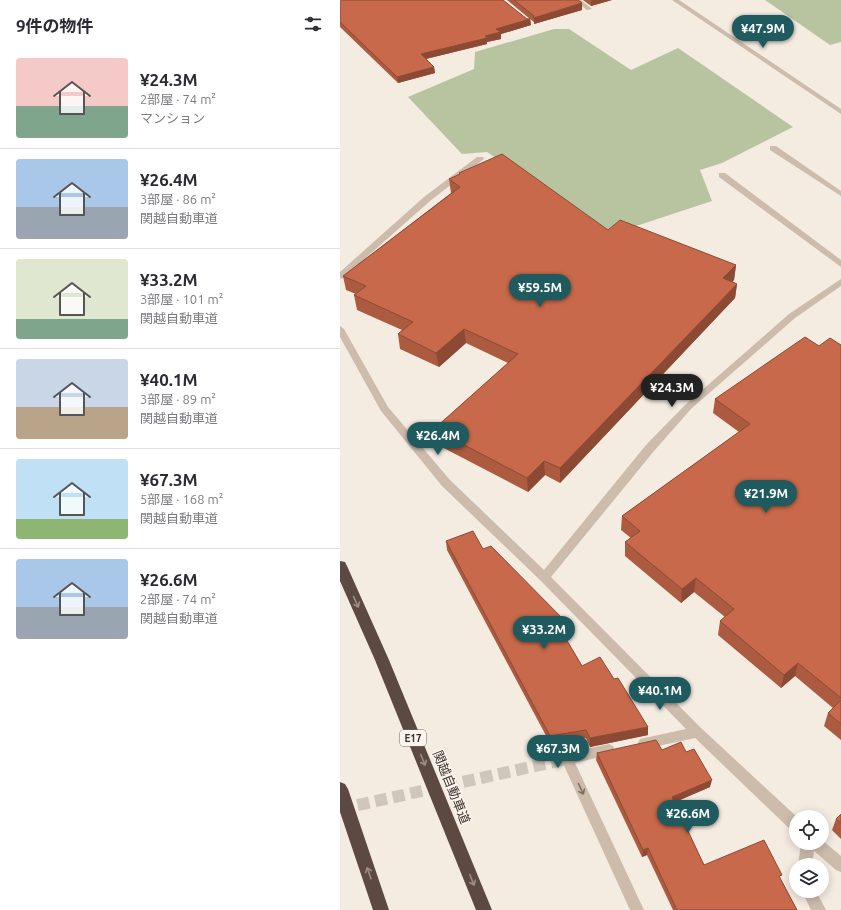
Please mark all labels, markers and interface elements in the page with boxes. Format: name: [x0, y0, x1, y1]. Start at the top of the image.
icon: filters: [302, 13, 324, 35]
pin: ¥47.9M: [730, 15, 796, 49]
text: 9件の物件: [16, 16, 94, 35]
text: ¥47.9M: [741, 21, 785, 35]
text: ¥24.3M: [140, 70, 198, 89]
icon: home: [48, 74, 96, 122]
text: 2部屋 · 74 m²: [140, 92, 216, 106]
text: マンション: [140, 111, 205, 125]
text: ¥26.4M: [140, 170, 198, 189]
icon: home: [48, 175, 96, 223]
text: 3部屋 · 86 m²: [140, 192, 216, 206]
text: 関越自動車道: [140, 211, 218, 225]
text: ¥33.2M: [140, 270, 198, 289]
pin: ¥59.5M: [507, 274, 573, 308]
icon: home: [48, 275, 96, 323]
text: ¥59.5M: [518, 280, 562, 294]
text: 3部屋 · 101 m²: [140, 292, 223, 306]
text: 関越自動車道: [140, 311, 218, 325]
text: ¥40.1M: [140, 370, 198, 389]
pin: ¥24.3M: [639, 374, 705, 408]
icon: home: [48, 375, 96, 423]
text: ¥24.3M: [650, 380, 694, 394]
text: 3部屋 · 89 m²: [140, 392, 216, 406]
text: 関越自動車道: [140, 411, 218, 425]
pin: ¥26.4M: [405, 422, 471, 456]
text: ¥26.4M: [416, 428, 460, 442]
text: ¥67.3M: [140, 470, 198, 489]
icon: home: [48, 475, 96, 523]
pin: ¥21.9M: [733, 480, 799, 514]
text: ¥21.9M: [744, 486, 788, 500]
text: 5部屋 · 168 m²: [140, 492, 223, 506]
text: 関越自動車道: [140, 511, 218, 525]
text: ¥26.6M: [140, 570, 198, 589]
icon: home: [48, 575, 96, 623]
text: 2部屋 · 74 m²: [140, 592, 216, 606]
one-way arrow: [353, 595, 360, 607]
text: 関越自動車道: [140, 611, 218, 625]
pin: ¥33.2M: [511, 616, 577, 650]
text: ¥33.2M: [522, 622, 566, 636]
pin: ¥40.1M: [627, 677, 693, 711]
text: ¥40.1M: [638, 683, 682, 697]
road number: E17: [400, 730, 426, 746]
pin: ¥67.3M: [525, 735, 591, 769]
text: ¥67.3M: [536, 741, 580, 755]
street label: 関越自動車道: [431, 748, 473, 826]
one-way arrow: [419, 754, 427, 766]
one-way arrow: [578, 782, 585, 794]
pin: ¥26.6M: [655, 800, 721, 834]
text: ¥26.6M: [666, 806, 710, 820]
map controls: [789, 810, 829, 898]
button: locate: [789, 810, 829, 850]
button: layers: [789, 858, 829, 898]
one-way arrow: [364, 867, 372, 879]
one-way arrow: [469, 874, 477, 886]

